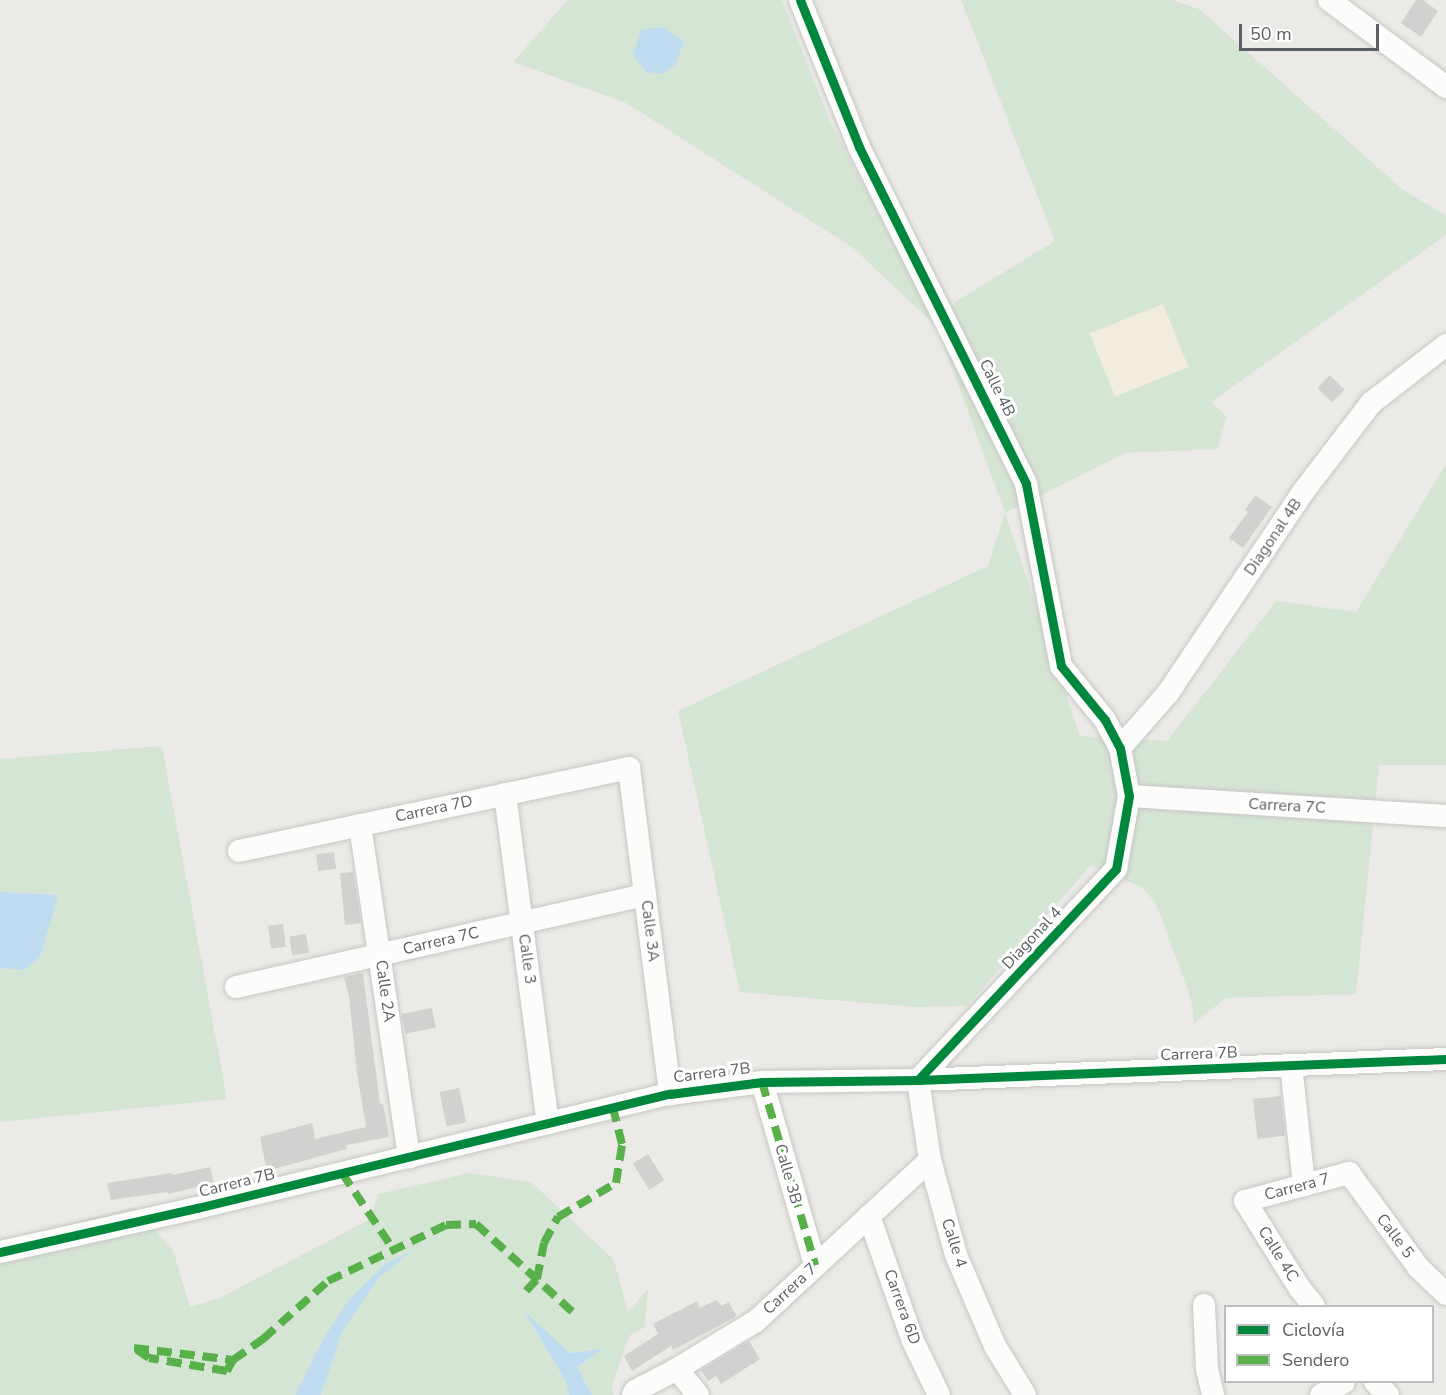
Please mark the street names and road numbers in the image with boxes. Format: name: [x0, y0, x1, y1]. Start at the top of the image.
street label: Calle 4B: [975, 356, 1019, 420]
street label: Diagonal 4B: [1240, 495, 1306, 579]
street label: Carrera 7D: [394, 791, 474, 827]
street label: Carrera 7C: [1248, 794, 1326, 818]
street label: Calle 3A: [637, 899, 663, 963]
street label: Diagonal 4: [998, 903, 1066, 973]
street label: Carrera 7C: [401, 923, 481, 959]
street label: Calle 3: [514, 933, 540, 985]
street label: Calle 2A: [371, 959, 399, 1023]
street label: Carrera 7B: [1160, 1043, 1238, 1065]
street label: Carrera 7B: [672, 1059, 752, 1087]
street label: Calle 3B: [770, 1142, 806, 1206]
street label: Carrera 7B: [197, 1164, 277, 1202]
street label: Carrera 7: [1262, 1169, 1332, 1205]
street label: Calle 5: [1372, 1210, 1418, 1262]
street label: Calle 4: [937, 1216, 971, 1270]
street label: Calle 4C: [1254, 1223, 1302, 1285]
street label: Carrera 7: [759, 1259, 821, 1319]
street label: Carrera 6D: [880, 1267, 924, 1347]

